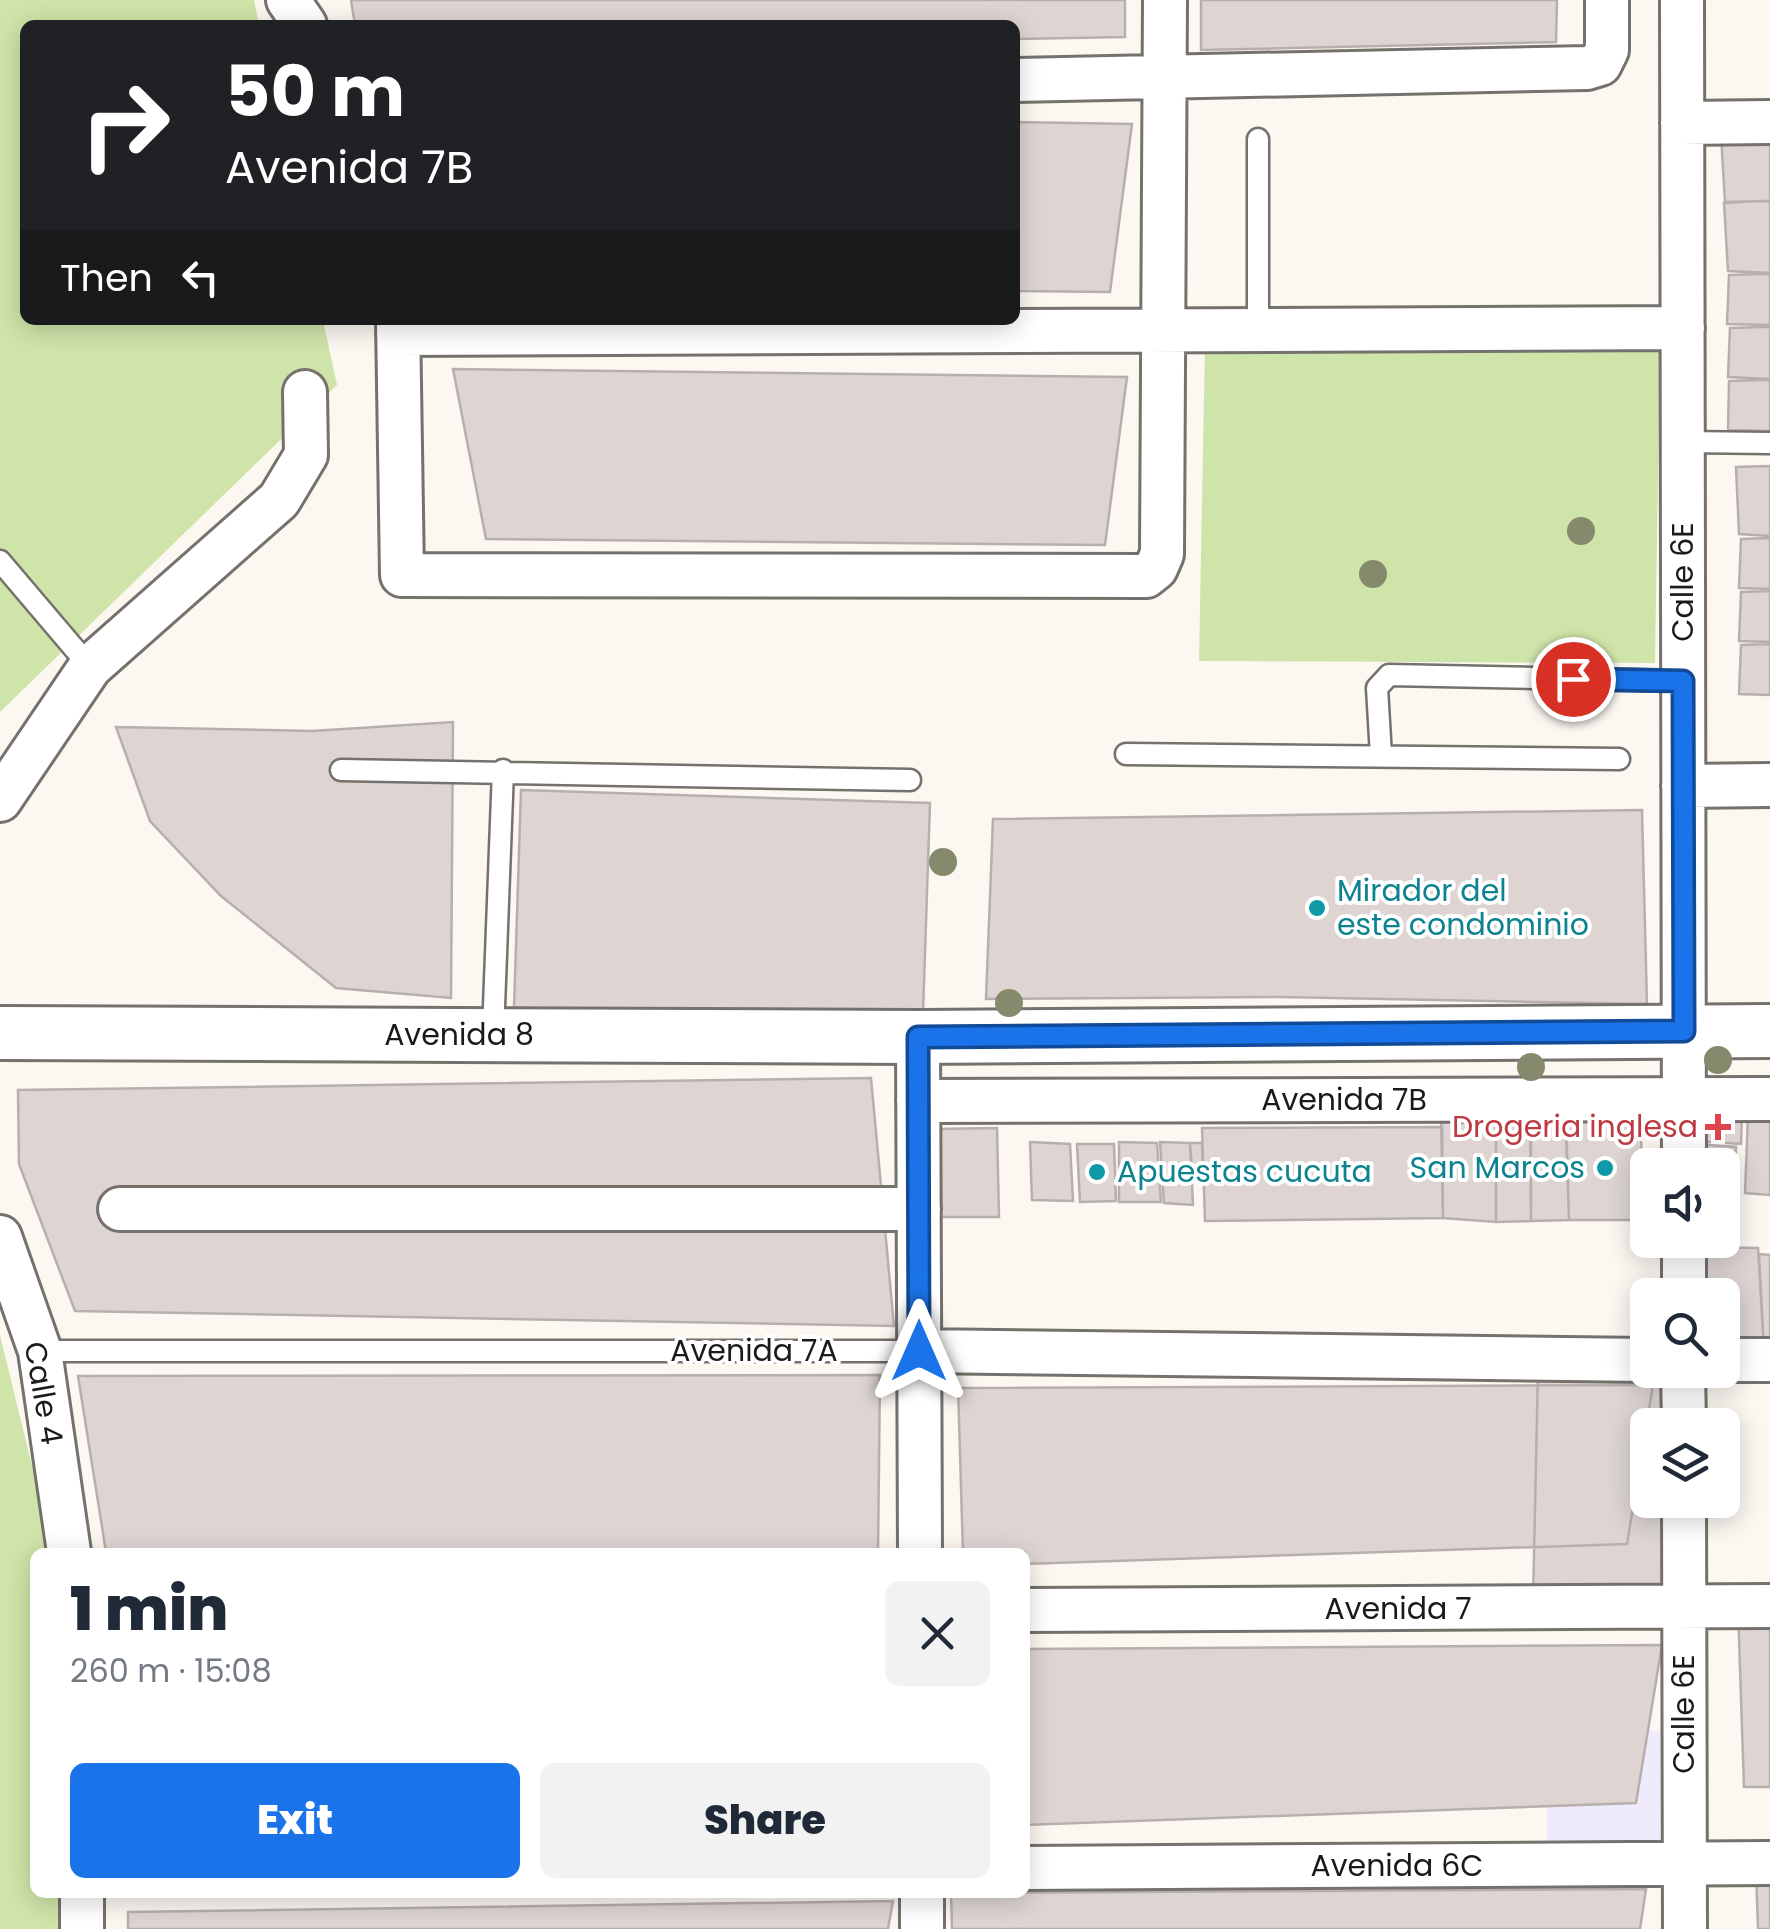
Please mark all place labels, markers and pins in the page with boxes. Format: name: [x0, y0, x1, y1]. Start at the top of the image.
pin: [1531, 637, 1616, 722]
place label: Mirador del este condominio: [1337, 869, 1589, 946]
marker: Mirador del este condominio: [1306, 897, 1328, 919]
place label: Drogeria inglesa: [1452, 1105, 1698, 1148]
marker: Drogeria inglesa: [1707, 1116, 1729, 1138]
place label: San Marcos: [1410, 1146, 1585, 1189]
place label: Apuestas cucuta: [1117, 1150, 1372, 1193]
marker: San Marcos: [1594, 1157, 1616, 1179]
marker: Apuestas cucuta: [1086, 1161, 1108, 1183]

